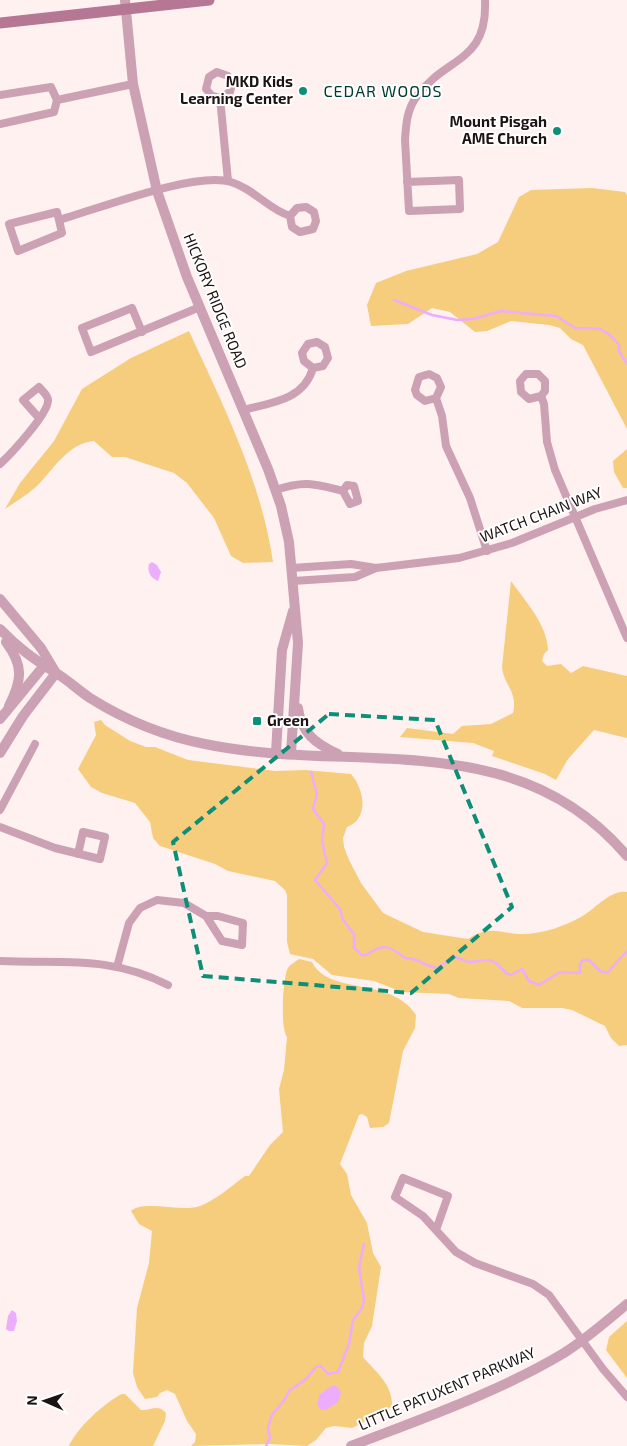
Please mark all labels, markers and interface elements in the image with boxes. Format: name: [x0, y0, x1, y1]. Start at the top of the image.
place label: MKD Kids Learning Center: [180, 72, 294, 107]
district label: CEDAR WOODS: [324, 81, 442, 100]
marker: MKD Kids Learning Center: [297, 85, 309, 97]
place label: Mount Pisgah AME Church: [450, 112, 547, 147]
marker: Mount Pisgah AME Church: [551, 125, 563, 137]
street label: HICKORY RIDGE ROAD: [181, 230, 251, 371]
street label: WATCH CHAIN WAY: [477, 482, 605, 546]
place label: Green: [267, 711, 309, 729]
marker: Green: [251, 715, 263, 727]
street label: LITTLE PATUXENT PARKWAY: [355, 1342, 538, 1434]
north arrow: [20, 1376, 70, 1426]
text: N: [23, 1395, 40, 1406]

